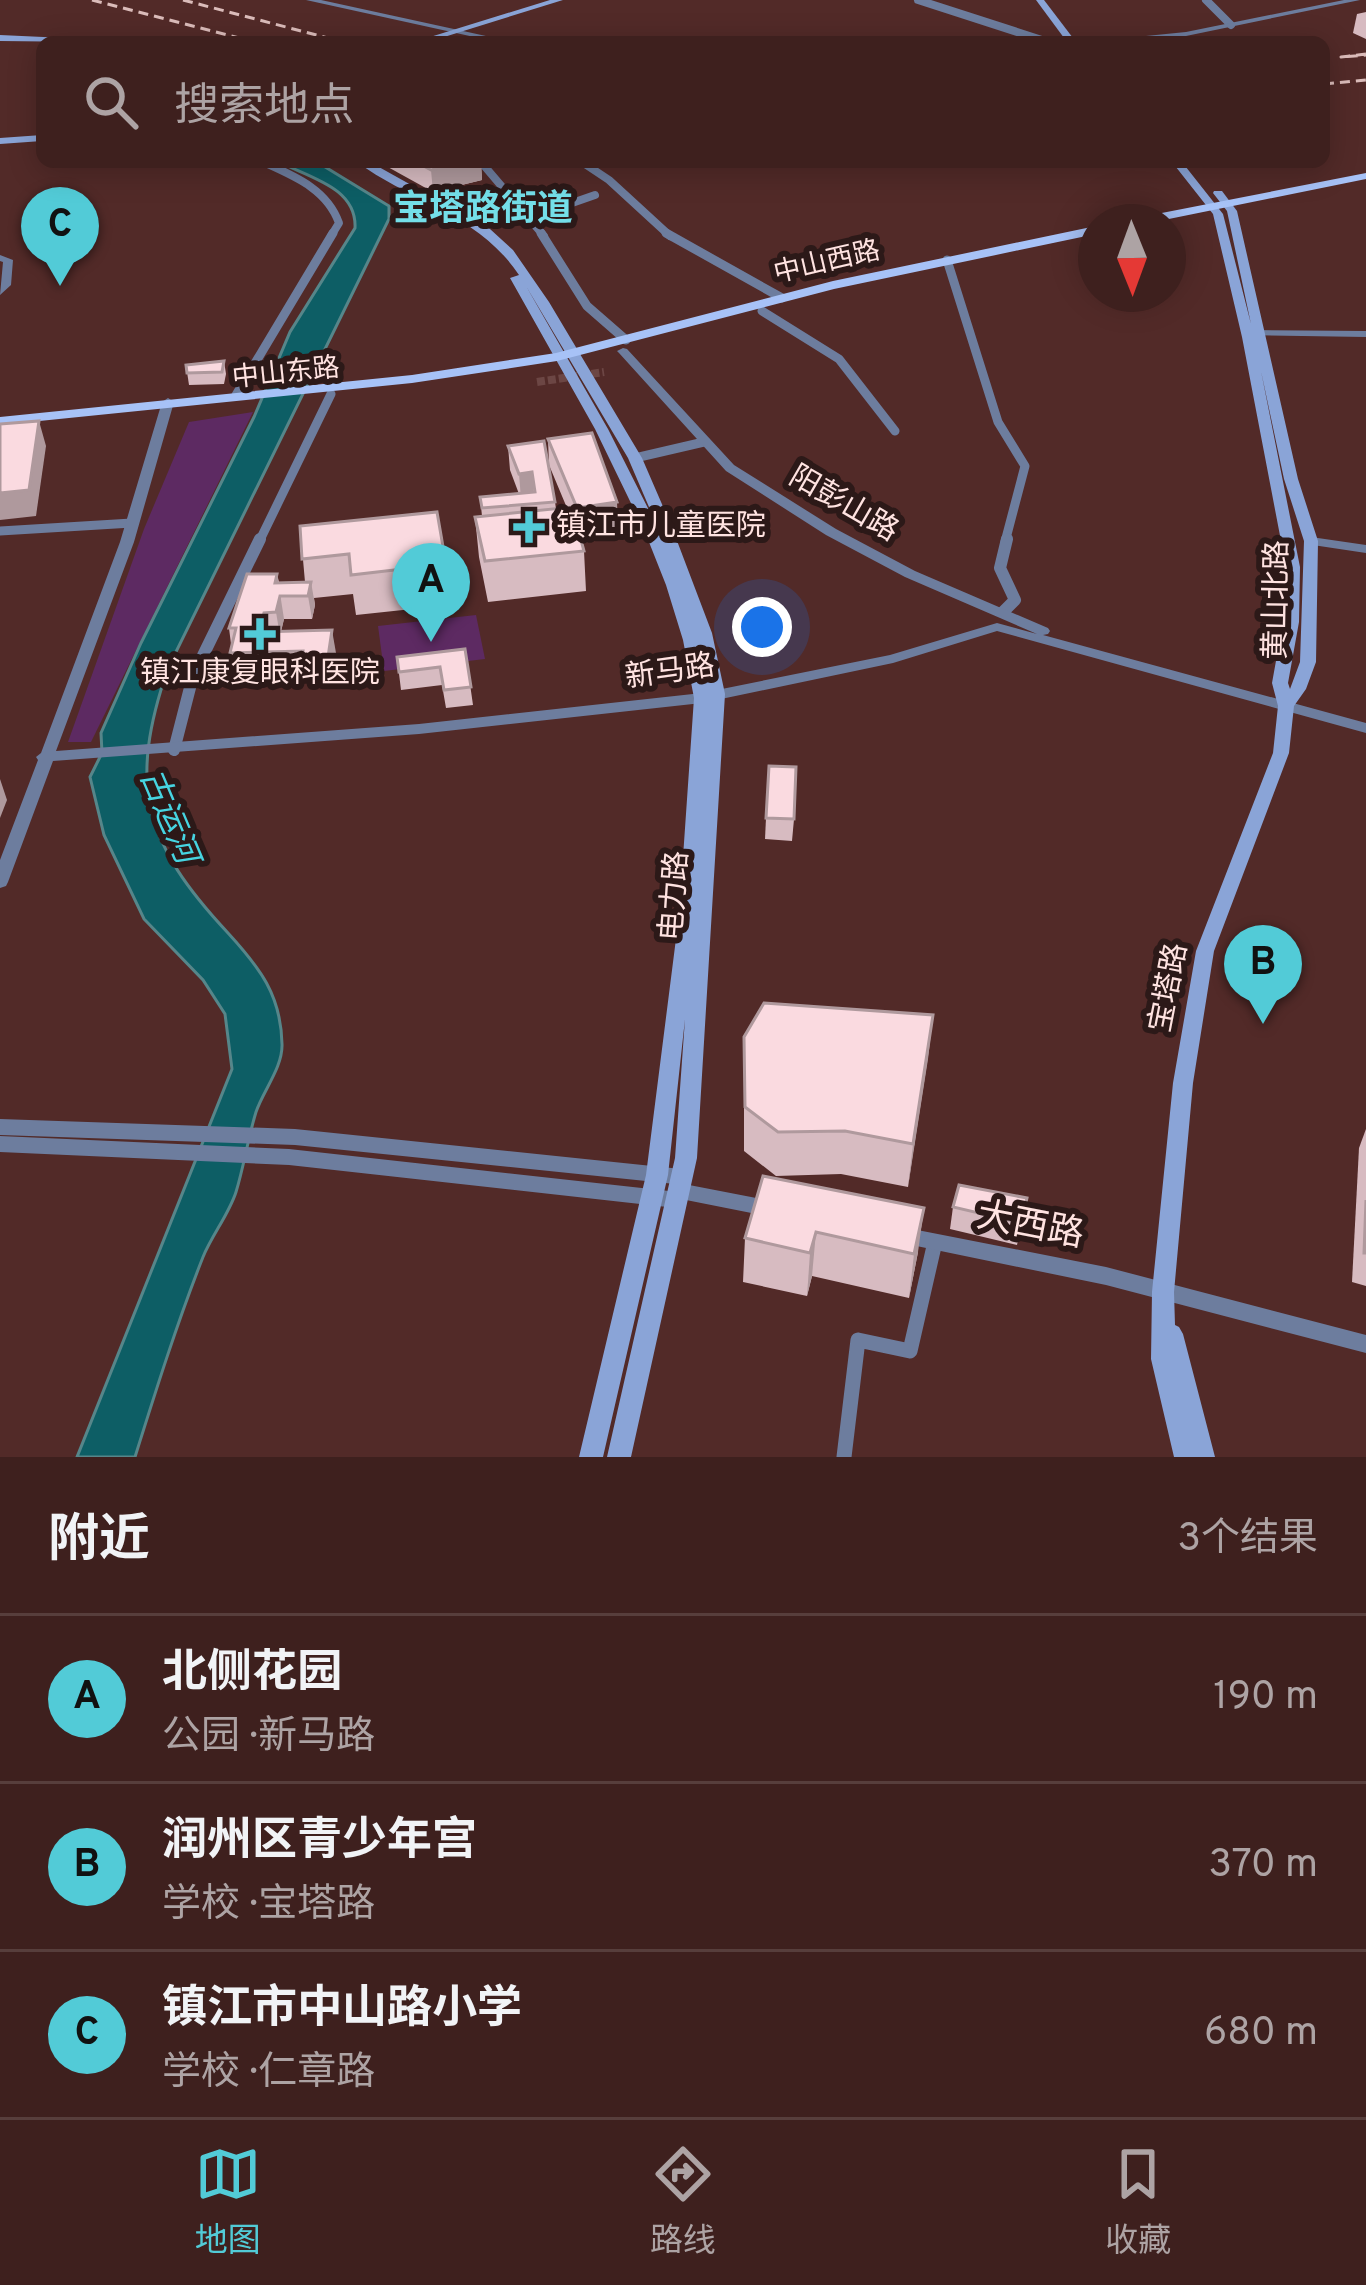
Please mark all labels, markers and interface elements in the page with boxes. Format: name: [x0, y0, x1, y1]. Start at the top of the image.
search box: [36, 36, 1330, 168]
icon: search: [78, 69, 144, 135]
text: 搜索地点: [174, 80, 354, 137]
pin: C: [21, 187, 99, 286]
district label: 宝塔路街道: [393, 188, 573, 234]
north arrow: [1078, 204, 1186, 312]
street label: 中山西路: [771, 234, 883, 292]
street label: 中山东路: [231, 351, 341, 397]
street label: 阳彭山路: [782, 459, 904, 551]
place label: 镇江市儿童医院: [556, 509, 766, 546]
marker: 镇江市儿童医院: [513, 511, 545, 543]
street label: 黄山北路: [1258, 540, 1298, 660]
pin: A: [392, 543, 470, 642]
your location: [732, 597, 792, 657]
marker: 镇江康复眼科医院: [244, 618, 276, 650]
street label: 新马路: [623, 648, 717, 698]
place label: 镇江康复眼科医院: [140, 656, 380, 693]
water label: 古运河: [128, 763, 208, 876]
street label: 电力路: [654, 850, 698, 942]
pin: B: [1224, 925, 1302, 1024]
street label: 宝塔路: [1143, 940, 1197, 1036]
street label: 大西路: [973, 1194, 1087, 1260]
text: 附近: [48, 1510, 150, 1575]
text: 3个结果: [1178, 1516, 1318, 1565]
text: 北侧花园: [162, 1646, 342, 1703]
text: A: [73, 1674, 101, 1723]
text: 190 m: [1213, 1674, 1318, 1723]
text: 公园 · 新马路: [162, 1714, 375, 1763]
text: 润州区青少年宫: [162, 1814, 477, 1871]
text: B: [74, 1842, 100, 1891]
text: 370 m: [1208, 1842, 1318, 1891]
text: 学校 · 宝塔路: [162, 1882, 375, 1931]
text: 镇江市中山路小学: [162, 1982, 522, 2039]
text: C: [75, 2010, 99, 2059]
text: 680 m: [1204, 2010, 1318, 2059]
text: 学校 · 仁章路: [162, 2050, 375, 2099]
tab: 地图: [195, 2141, 261, 2264]
tab: 路线: [650, 2141, 716, 2264]
tab: 收藏: [1105, 2141, 1171, 2264]

